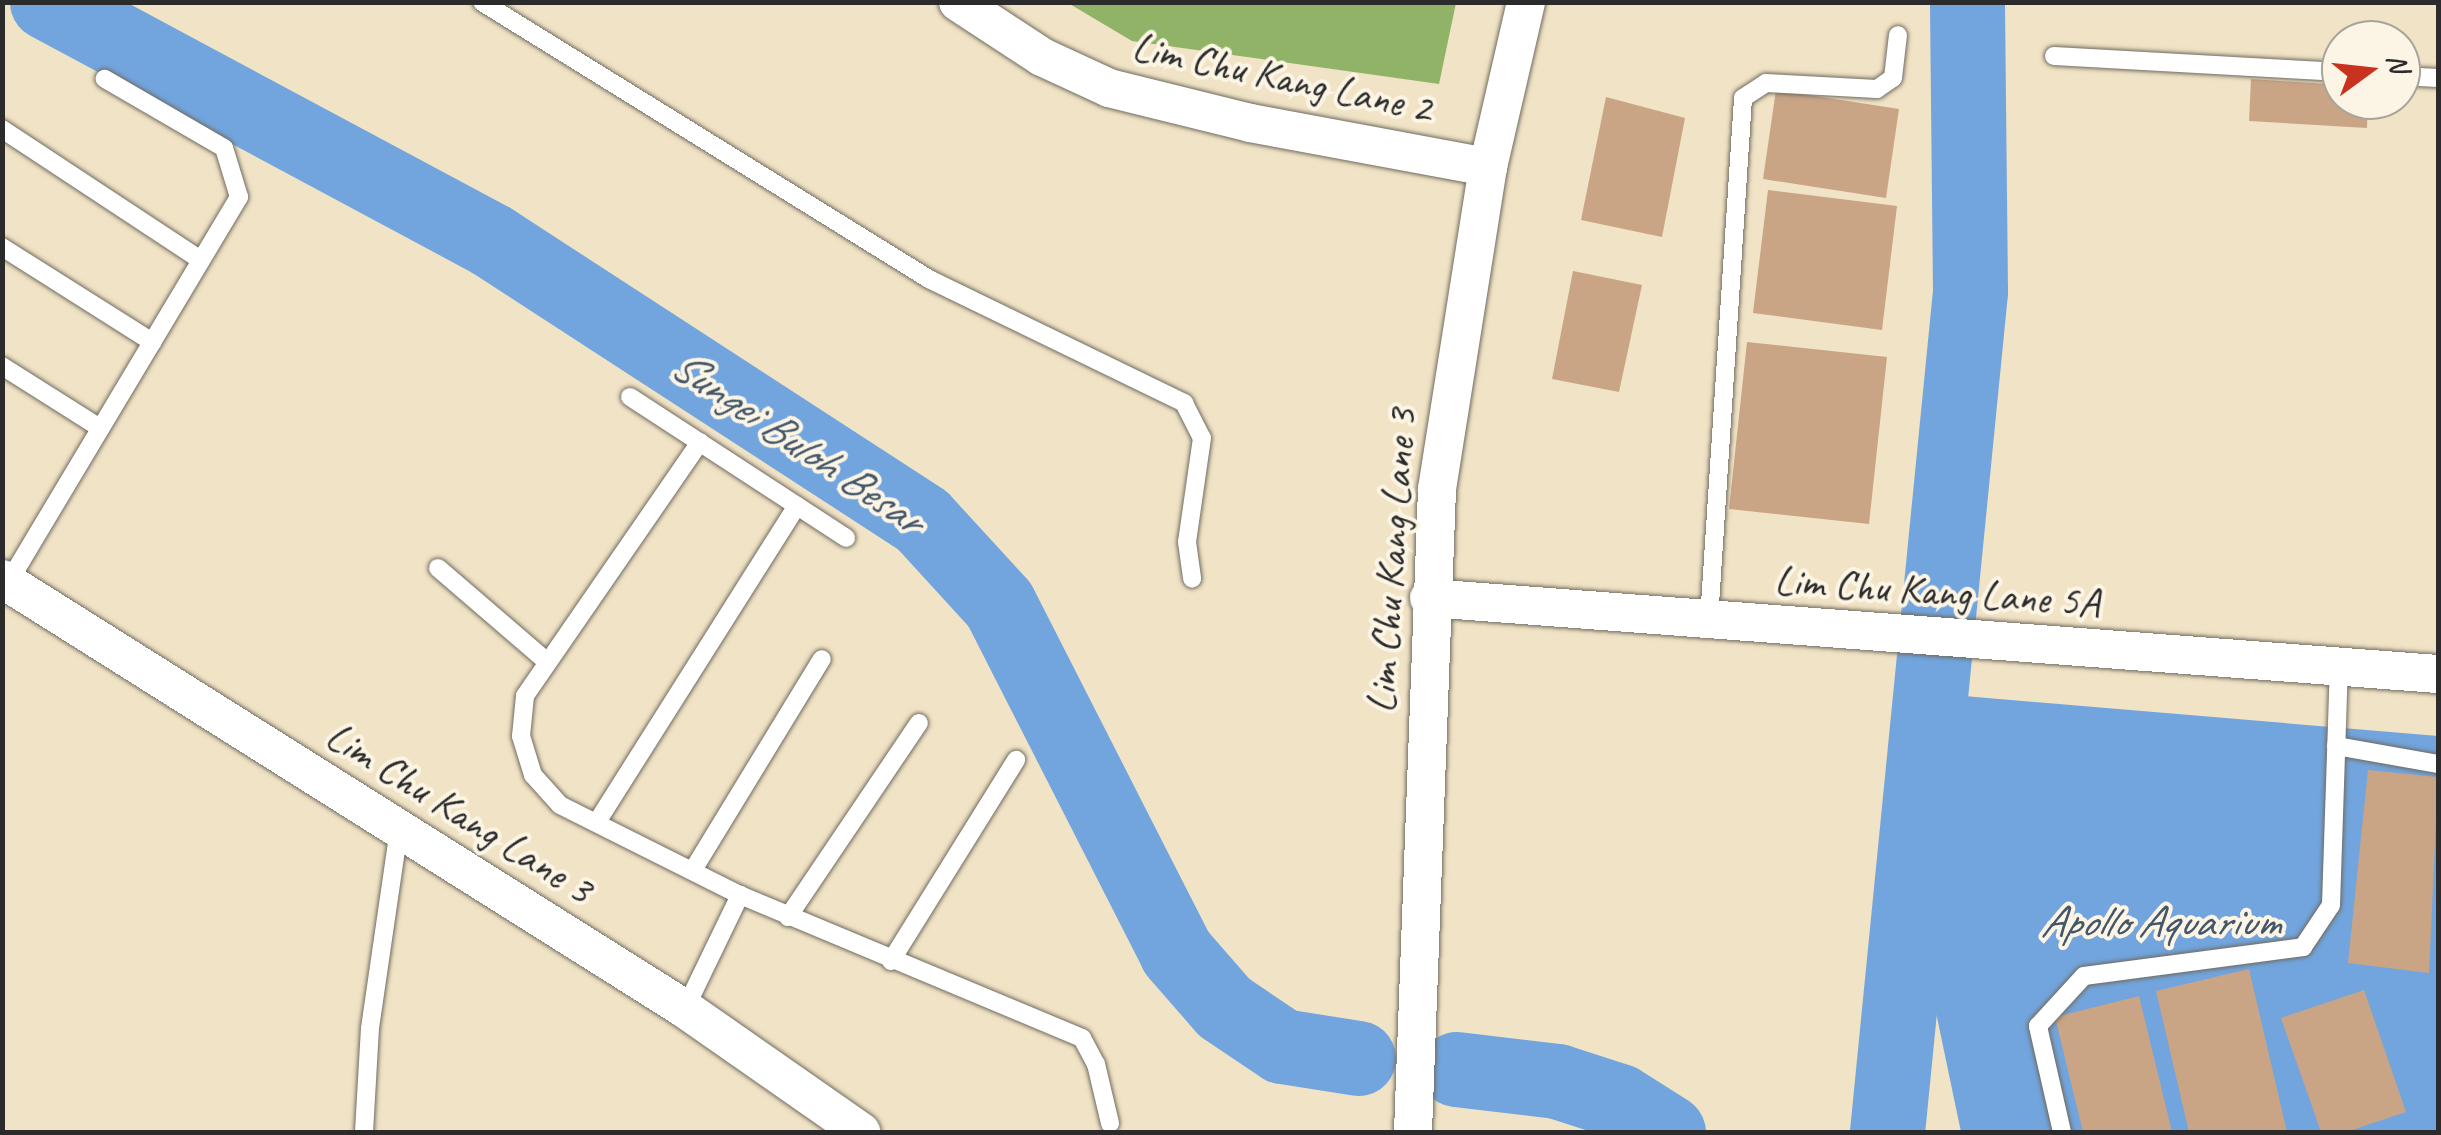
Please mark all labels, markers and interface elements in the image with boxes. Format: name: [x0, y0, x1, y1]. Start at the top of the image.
north arrow: [2321, 20, 2421, 120]
street label: Lim Chu Kang Lane 2: [1128, 22, 1436, 134]
text: N: [2379, 50, 2418, 76]
water label: Sungei Buloh Besar: [661, 338, 933, 546]
street label: Lim Chu Kang Lane 3: [1356, 407, 1428, 715]
street label: Lim Chu Kang Lane 5A: [1773, 556, 2101, 628]
street label: Lim Chu Kang Lane 3: [317, 711, 601, 915]
water label: Apollo Aquarium: [2041, 895, 2279, 949]

